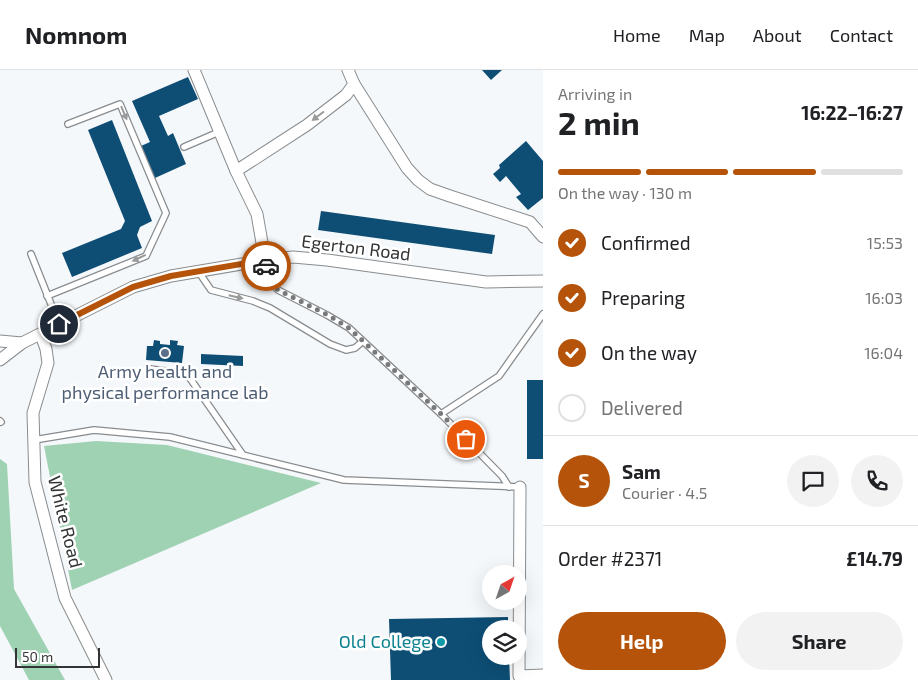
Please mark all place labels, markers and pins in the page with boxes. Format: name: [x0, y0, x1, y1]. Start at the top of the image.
pin: [38, 303, 80, 345]
marker: Army health and physical performance lab: [159, 347, 171, 359]
place label: Army health and physical performance lab: [61, 360, 269, 403]
pin: [445, 418, 487, 460]
place label: Old College: [339, 630, 431, 652]
marker: Old College: [435, 636, 447, 648]

